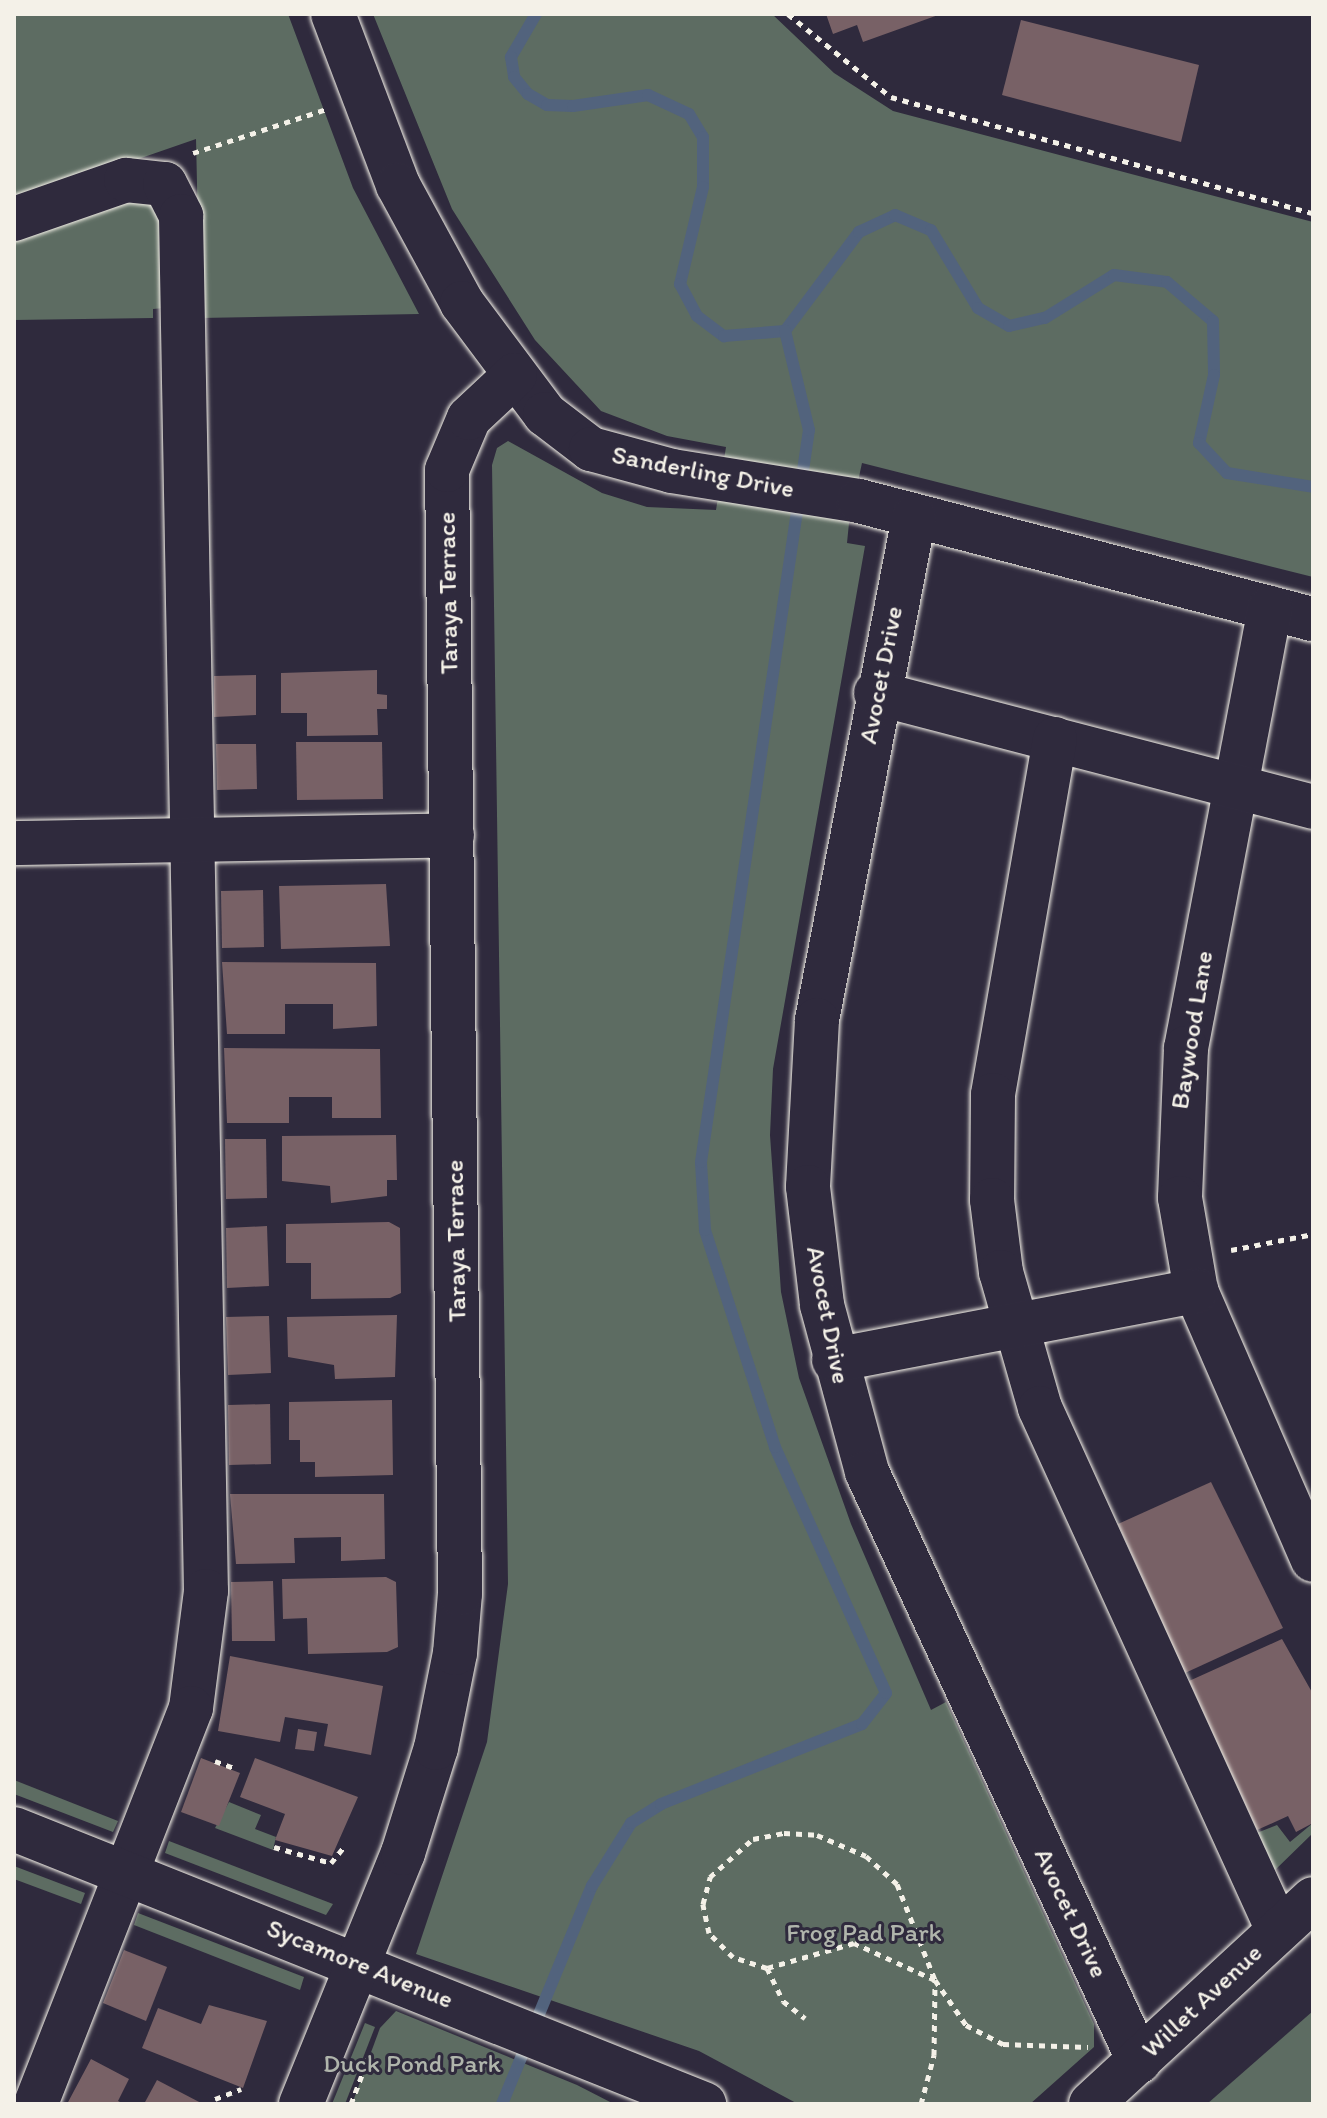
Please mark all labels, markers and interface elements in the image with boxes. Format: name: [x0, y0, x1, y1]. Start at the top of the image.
street label: Sanderling Drive: [609, 439, 797, 505]
street label: Taraya Terrace: [431, 512, 465, 674]
street label: Avocet Drive: [852, 603, 910, 747]
street label: Baywood Lane: [1164, 948, 1220, 1112]
street label: Taraya Terrace: [439, 1160, 473, 1322]
street label: Avocet Drive: [799, 1243, 857, 1387]
street label: Avocet Drive: [1027, 1843, 1115, 1983]
street label: Sycamore Avenue: [263, 1913, 457, 2015]
park label: Frog Pad Park: [787, 1917, 941, 1949]
street label: Willet Avenue: [1135, 1937, 1269, 2065]
park label: Duck Pond Park: [324, 2048, 500, 2080]

